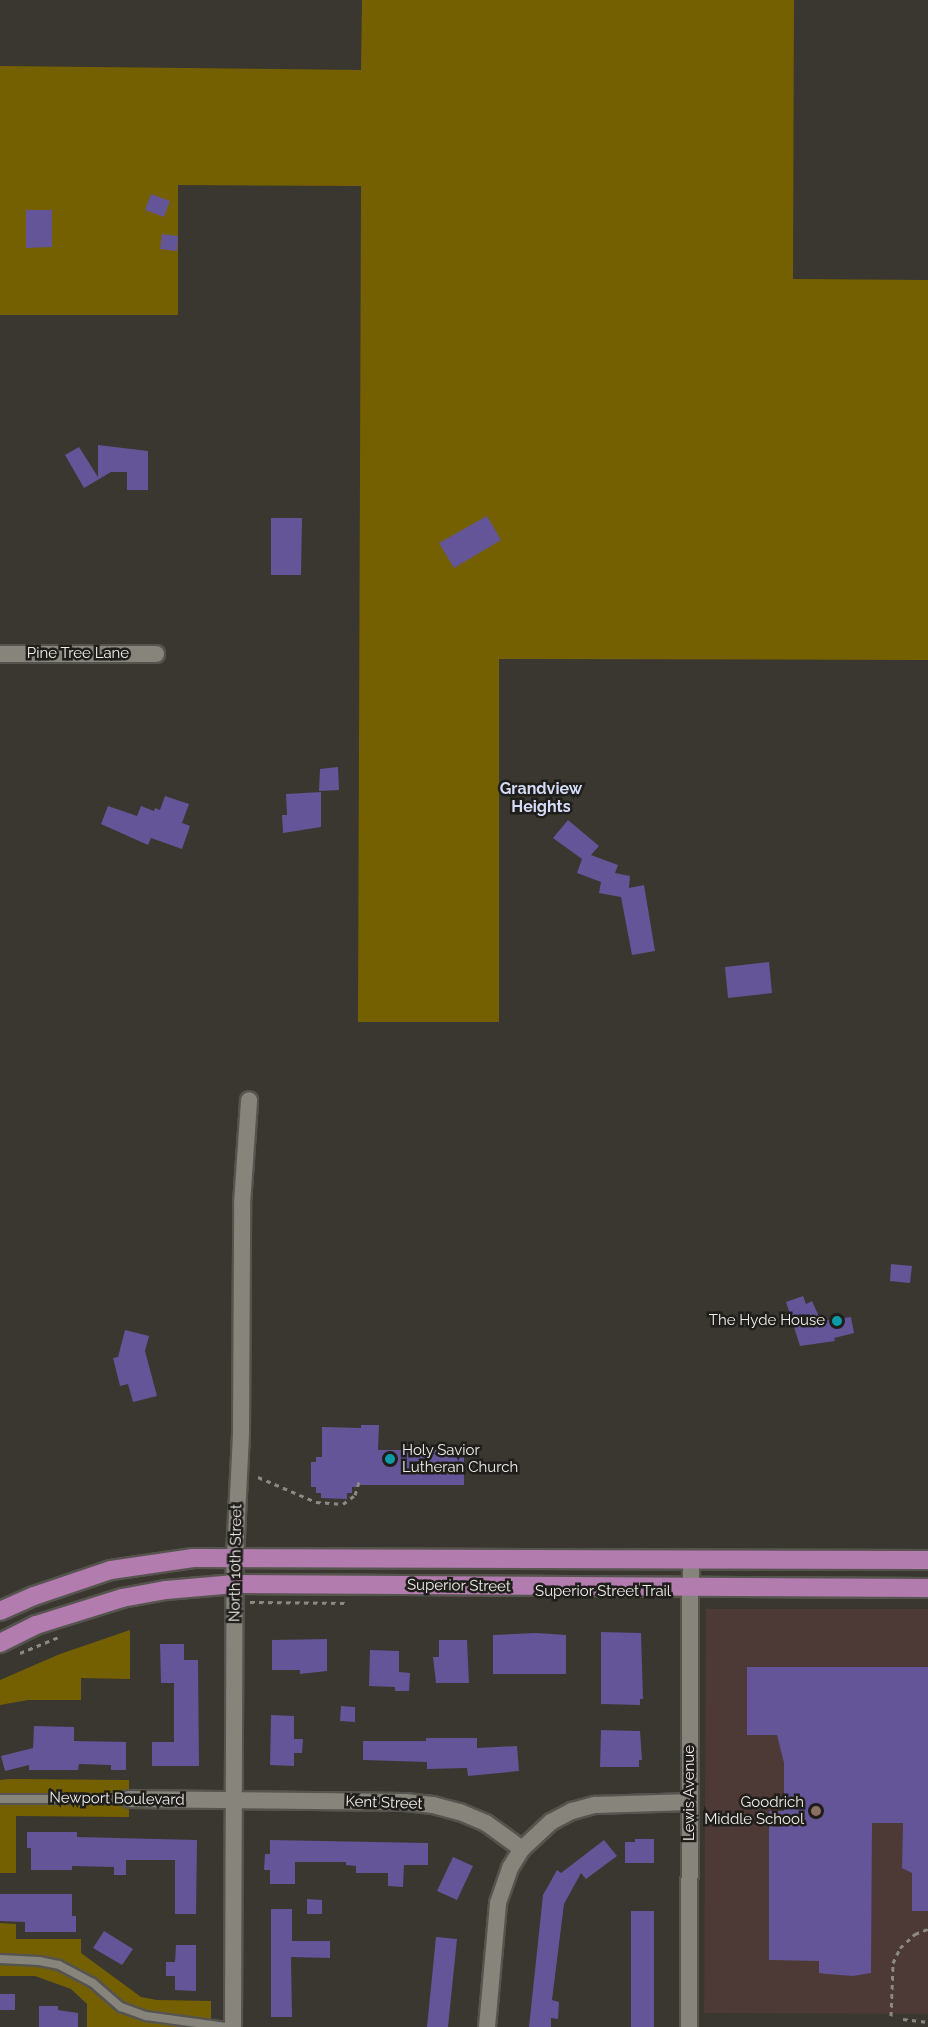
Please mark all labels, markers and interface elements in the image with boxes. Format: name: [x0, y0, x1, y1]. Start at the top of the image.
street label: Pine Tree Lane: [27, 645, 129, 663]
district label: Grandview Heights: [500, 779, 582, 817]
place label: The Hyde House: [709, 1312, 825, 1330]
marker: The Hyde House: [830, 1314, 844, 1328]
place label: Holy Savior Lutheran Church: [402, 1441, 518, 1476]
marker: Holy Savior Lutheran Church: [383, 1452, 397, 1466]
street label: North 10th Street: [226, 1504, 246, 1622]
street label: Superior Street: [407, 1576, 511, 1596]
street label: Superior Street Trail: [535, 1583, 671, 1601]
street label: Lewis Avenue: [681, 1745, 699, 1841]
street label: Newport Boulevard: [49, 1789, 185, 1809]
street label: Kent Street: [345, 1793, 423, 1813]
place label: Goodrich Middle School: [704, 1793, 804, 1828]
marker: Goodrich Middle School: [809, 1804, 823, 1818]

